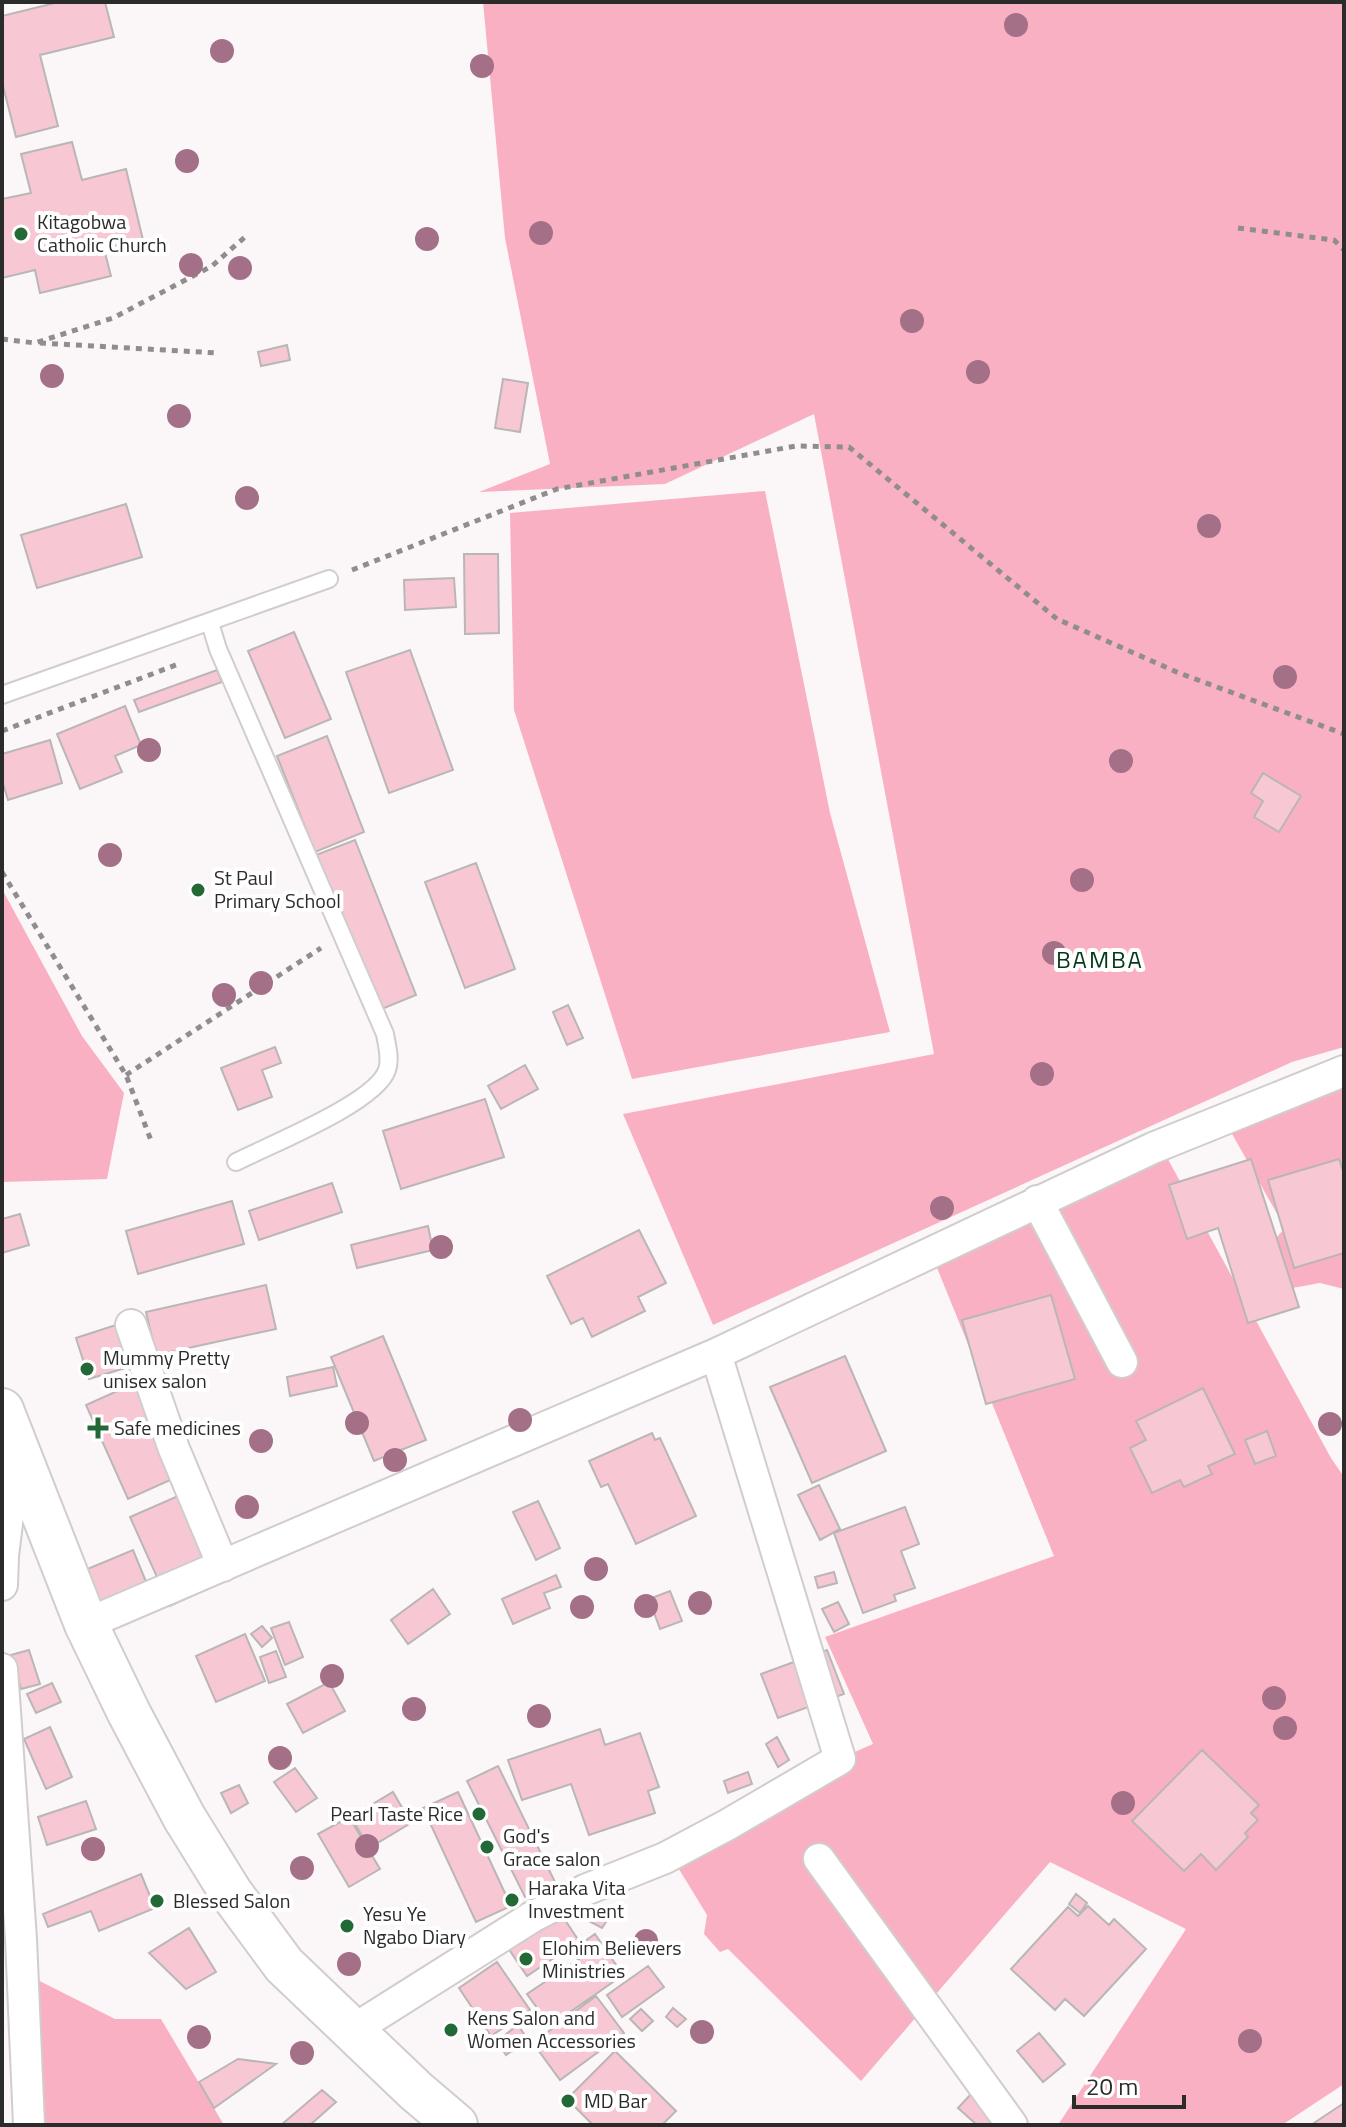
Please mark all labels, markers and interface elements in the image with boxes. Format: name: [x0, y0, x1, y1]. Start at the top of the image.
place label: Kitagobwa Catholic Church: [37, 206, 167, 260]
marker: Kitagobwa Catholic Church: [12, 225, 30, 243]
place label: St Paul Primary School: [214, 862, 341, 916]
marker: St Paul Primary School: [189, 881, 207, 899]
district label: BAMBA: [1056, 941, 1144, 977]
place label: Mummy Pretty unisex salon: [103, 1342, 230, 1396]
marker: Mummy Pretty unisex salon: [78, 1360, 96, 1378]
place label: Safe medicines: [114, 1412, 241, 1443]
marker: Safe medicines: [89, 1419, 107, 1437]
place label: Pearl Taste Rice: [330, 1798, 463, 1829]
marker: Pearl Taste Rice: [470, 1805, 488, 1823]
place label: God's Grace salon: [503, 1820, 601, 1874]
marker: God's Grace salon: [478, 1838, 496, 1856]
place label: Haraka Vita Investment: [528, 1872, 625, 1926]
place label: Blessed Salon: [173, 1885, 291, 1916]
marker: Haraka Vita Investment: [503, 1891, 521, 1909]
marker: Blessed Salon: [148, 1892, 166, 1910]
place label: Yesu Ye Ngabo Diary: [363, 1898, 466, 1952]
marker: Yesu Ye Ngabo Diary: [338, 1917, 356, 1935]
place label: Elohim Believers Ministries: [542, 1932, 682, 1986]
marker: Elohim Believers Ministries: [517, 1950, 535, 1968]
place label: Kens Salon and Women Accessories: [467, 2002, 636, 2056]
marker: Kens Salon and Women Accessories: [442, 2021, 460, 2039]
scale bar: [1074, 2059, 1184, 2109]
text: 20 m: [1086, 2068, 1138, 2104]
place label: MD Bar: [584, 2085, 647, 2116]
marker: MD Bar: [559, 2092, 577, 2110]

